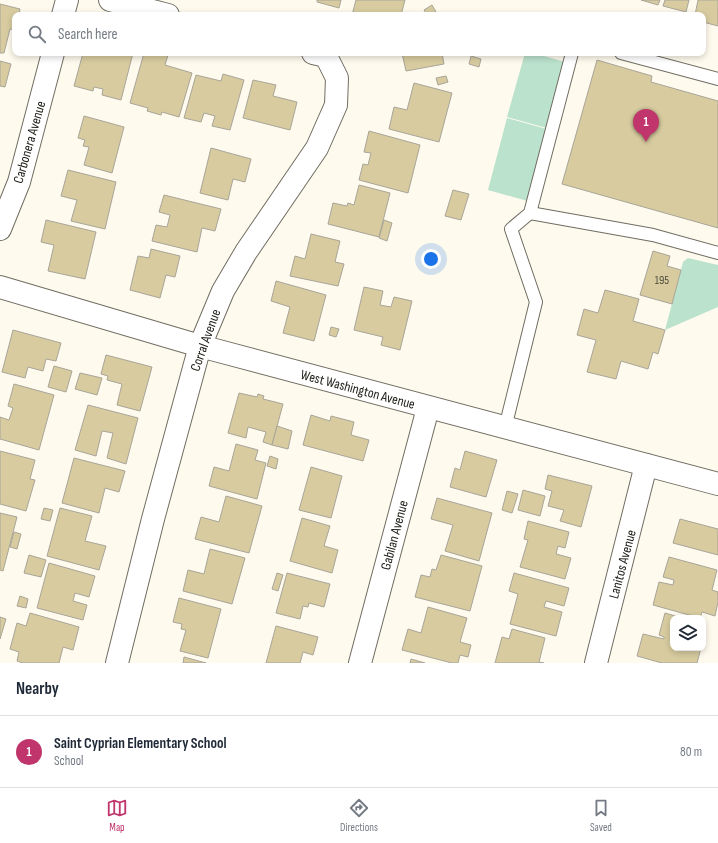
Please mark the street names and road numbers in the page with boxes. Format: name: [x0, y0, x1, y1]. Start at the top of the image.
street label: Carbonera Avenue: [10, 99, 49, 185]
street label: Corral Avenue: [186, 307, 225, 374]
street label: West Washington Avenue: [299, 366, 417, 413]
street label: Gabilan Avenue: [377, 499, 412, 572]
street label: Lanitos Avenue: [605, 528, 640, 600]

